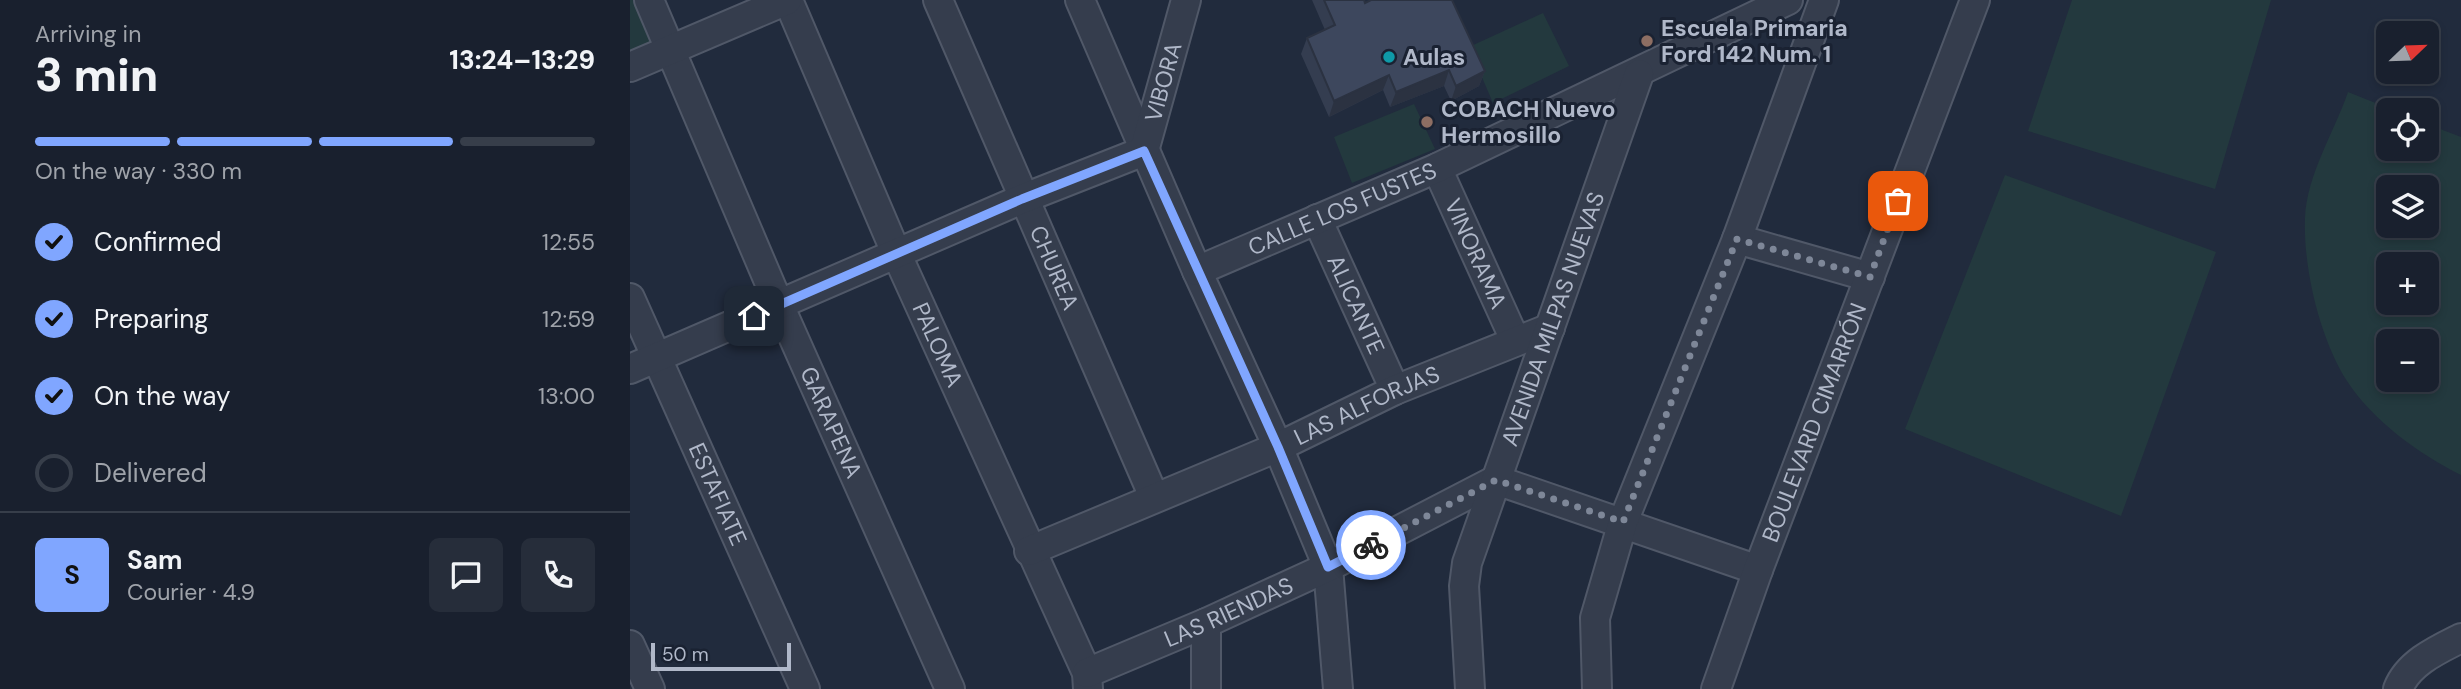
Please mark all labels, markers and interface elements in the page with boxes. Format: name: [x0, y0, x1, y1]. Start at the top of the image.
place label: Escuela Primaria Ford 142 Num. 1: [1661, 13, 1848, 69]
text: Arriving in: [35, 19, 141, 49]
north arrow: [2376, 21, 2440, 84]
map controls: [2376, 21, 2439, 392]
marker: Escuela Primaria Ford 142 Num. 1: [1639, 33, 1655, 49]
street label: VIBORA: [1138, 39, 1189, 125]
place label: Aulas: [1403, 42, 1465, 72]
text: 13:24–13:29: [449, 43, 595, 77]
text: 3 min: [35, 45, 158, 105]
marker: Aulas: [1381, 49, 1397, 65]
place label: COBACH Nuevo Hermosillo: [1441, 94, 1616, 150]
button: locate: [2376, 98, 2439, 161]
marker: COBACH Nuevo Hermosillo: [1419, 114, 1435, 130]
street label: CALLE LOS FUSTES: [1243, 155, 1441, 262]
text: On the way · 330 m: [35, 156, 242, 186]
pin: [1868, 171, 1928, 231]
button: layers: [2376, 175, 2439, 238]
icon: bag: [1879, 182, 1917, 220]
street label: AVENIDA MILPAS NUEVAS: [1494, 188, 1611, 450]
street label: VINORAMA: [1438, 194, 1514, 314]
street label: CHUREA: [1023, 221, 1086, 315]
icon: check: [35, 223, 73, 261]
text: Confirmed: [94, 225, 221, 259]
text: 12:55: [542, 227, 595, 257]
street label: ALICANTE: [1320, 250, 1392, 359]
button: +: [2376, 252, 2439, 315]
pin: [724, 286, 784, 346]
icon: home: [735, 297, 773, 335]
street label: PALOMA: [906, 298, 970, 392]
street label: BOULEVARD CIMARRÓN: [1755, 299, 1873, 546]
icon: check: [35, 300, 73, 338]
text: Preparing: [94, 302, 209, 336]
text: 12:59: [542, 304, 595, 334]
button: −: [2376, 329, 2439, 392]
street label: LAS ALFORJAS: [1289, 359, 1444, 452]
street label: GARAPENA: [793, 362, 869, 483]
icon: check: [35, 377, 73, 415]
text: On the way: [94, 379, 230, 413]
text: 13:00: [538, 381, 595, 411]
street label: ESTAFIATE: [682, 438, 754, 550]
text: Delivered: [94, 456, 207, 490]
courier: [1336, 510, 1406, 580]
icon: bike: [1352, 526, 1390, 564]
button: chat: [429, 538, 503, 612]
button: phone: [521, 538, 595, 612]
text: Sam: [127, 543, 182, 577]
text: S: [64, 558, 80, 592]
street label: LAS RIENDAS: [1159, 570, 1298, 654]
text: Courier · 4.9: [127, 577, 255, 607]
scale bar: [651, 640, 791, 672]
text: 50 m: [662, 642, 709, 667]

